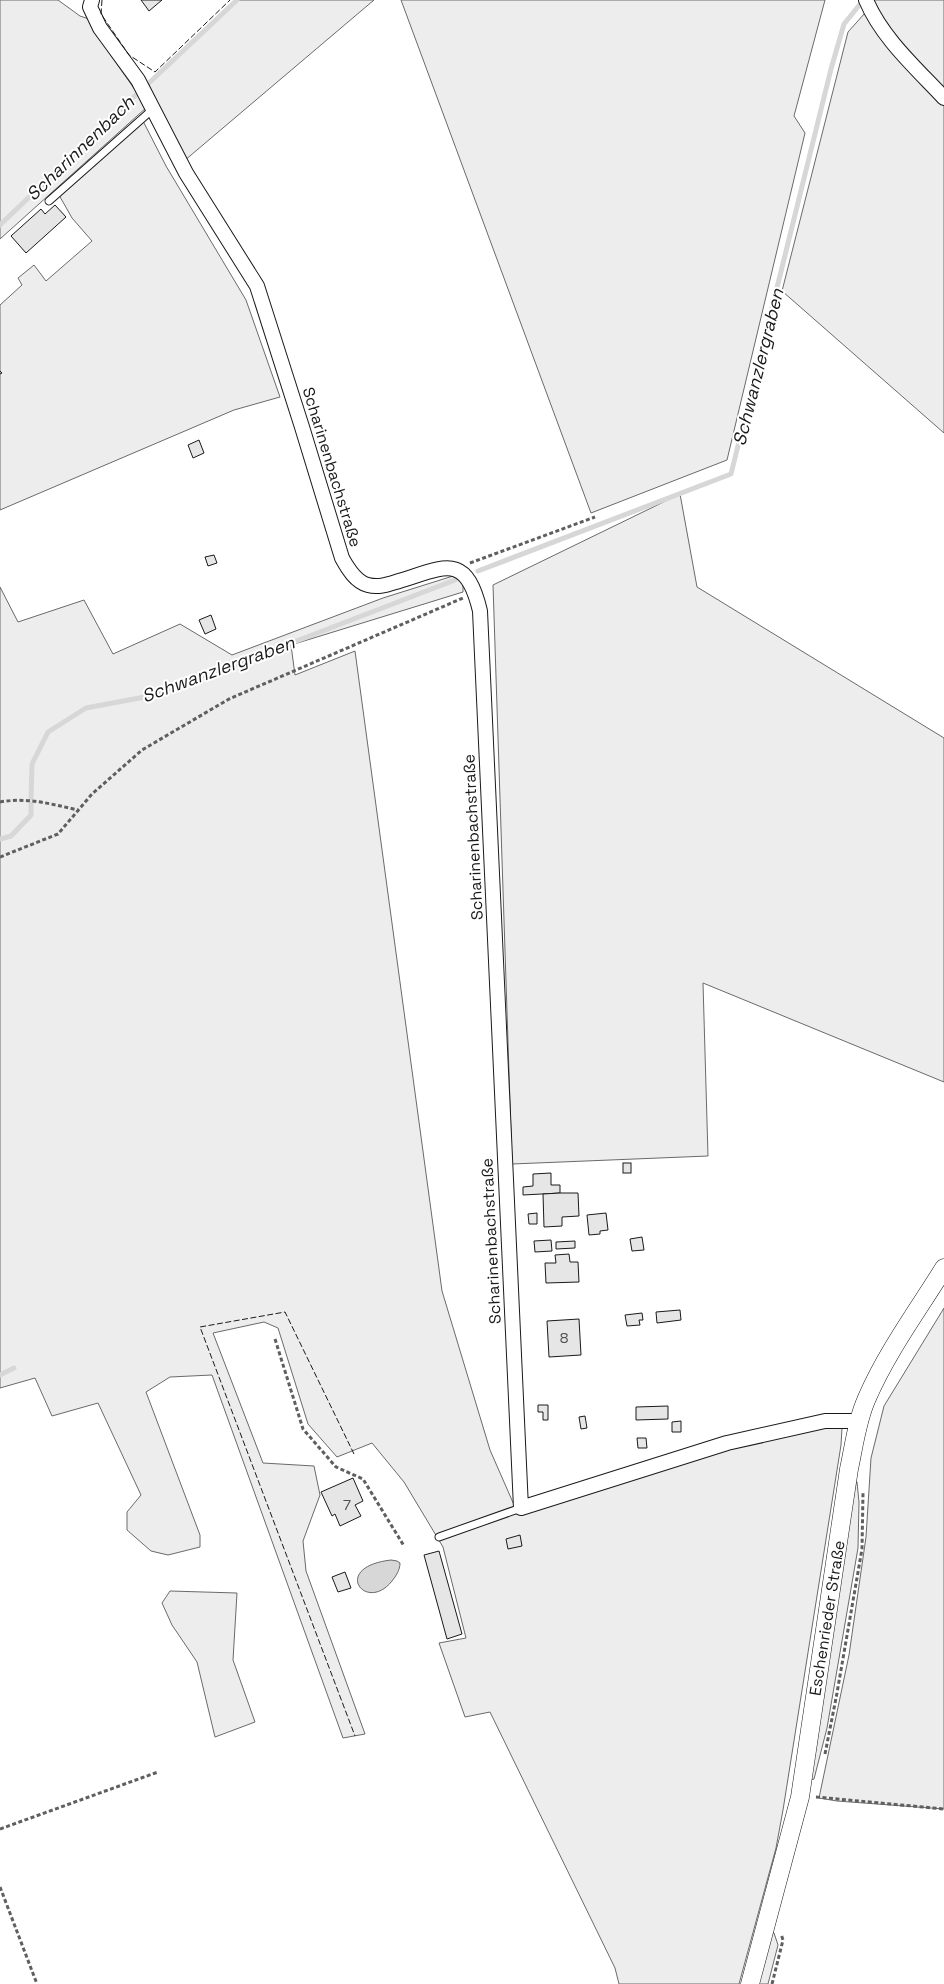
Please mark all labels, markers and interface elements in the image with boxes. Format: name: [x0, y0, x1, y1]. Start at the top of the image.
water label: Scharinnenbach: [21, 90, 140, 205]
water label: Schwanzlergraben: [727, 285, 789, 448]
street label: Scharinenbachstraße: [298, 384, 366, 550]
water label: Schwanzlergraben: [138, 630, 298, 707]
street label: Scharinenbachstraße: [458, 753, 488, 921]
street label: Scharinenbachstraße: [476, 1157, 506, 1325]
house number: 8: [560, 1329, 569, 1347]
house number: 7: [343, 1496, 351, 1514]
street label: Eschenrieder Straße: [804, 1539, 850, 1697]

